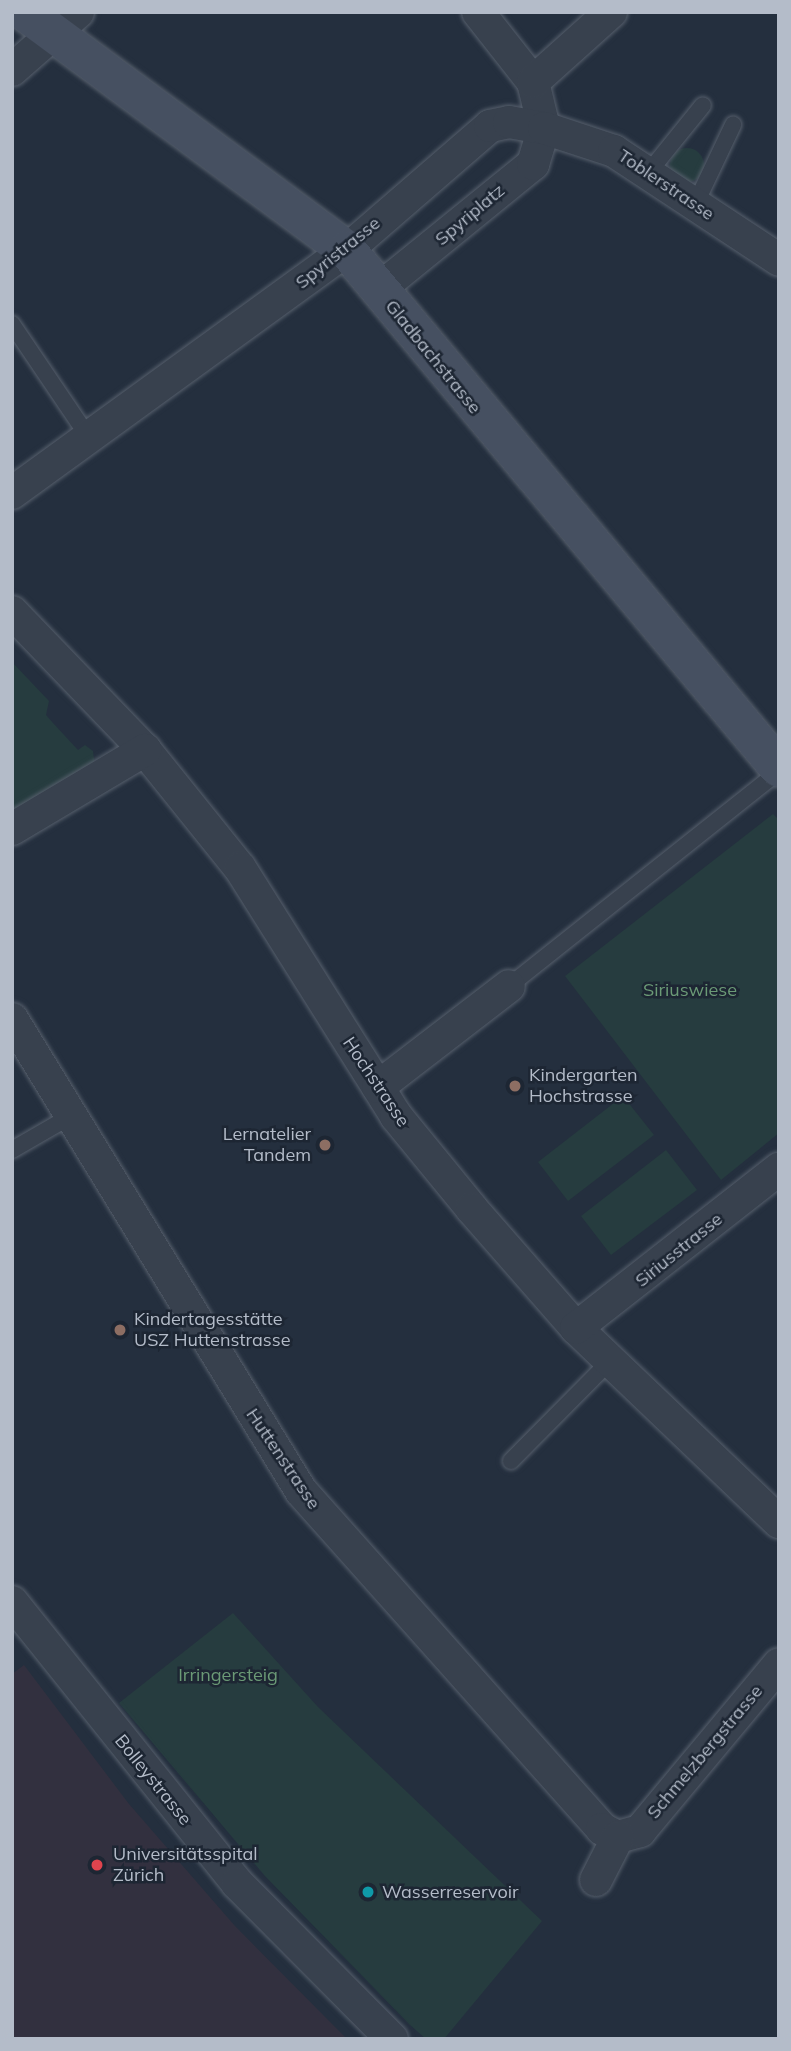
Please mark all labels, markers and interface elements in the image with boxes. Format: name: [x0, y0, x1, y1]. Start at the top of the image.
street label: Toblerstrasse: [614, 145, 718, 225]
street label: Spyriplatz: [431, 180, 509, 250]
street label: Spyristrasse: [291, 212, 385, 294]
street label: Gladbachstrasse: [381, 296, 485, 418]
park label: Siriuswiese: [643, 979, 737, 1001]
street label: Hochstrasse: [338, 1033, 414, 1131]
place label: Kindergarten Hochstrasse: [529, 1065, 637, 1108]
marker: Kindergarten Hochstrasse: [507, 1078, 523, 1094]
place label: Lernatelier Tandem: [223, 1124, 311, 1166]
marker: Lernatelier Tandem: [317, 1137, 333, 1153]
street label: Siriusstrasse: [631, 1208, 727, 1292]
place label: Kindertagesstätte USZ Huttenstrasse: [134, 1309, 290, 1352]
marker: Kindertagesstätte USZ Huttenstrasse: [112, 1322, 128, 1338]
street label: Huttenstrasse: [241, 1405, 325, 1513]
park label: Irringersteig: [178, 1664, 278, 1686]
street label: Schmelzbergstrasse: [643, 1681, 767, 1823]
street label: Bolleystrasse: [110, 1730, 196, 1830]
place label: Universitätsspital Zürich: [113, 1844, 258, 1886]
marker: Universitätsspital Zürich: [87, 1855, 107, 1875]
place label: Wasserreservoir: [382, 1881, 518, 1903]
marker: Wasserreservoir: [360, 1884, 376, 1900]

